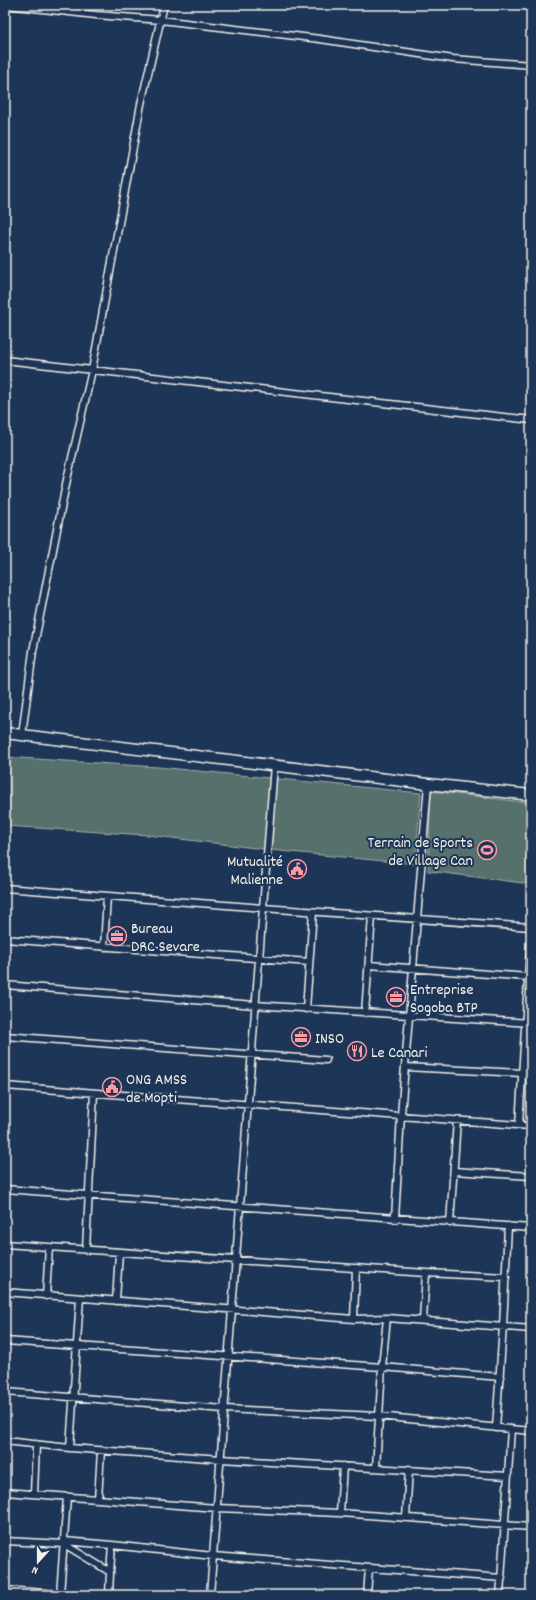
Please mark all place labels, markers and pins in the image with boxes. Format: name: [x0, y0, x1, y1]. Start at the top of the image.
place label: Terrain de Sports de Village Can: [368, 832, 473, 873]
sports icon: Terrain de Sports de Village Can: [476, 839, 498, 861]
place label: Mutualité Malienne: [227, 851, 283, 892]
public building icon: Mutualité Malienne: [286, 858, 308, 880]
place label: Bureau DRC Sevare: [131, 918, 200, 959]
office icon: Bureau DRC Sevare: [106, 925, 128, 947]
place label: Entreprise Sogoba BTP: [410, 979, 478, 1020]
office icon: Entreprise Sogoba BTP: [385, 986, 407, 1008]
office icon: INSO: [290, 1026, 312, 1048]
place label: INSO: [315, 1028, 344, 1051]
restaurant icon: Le Canari: [346, 1040, 368, 1062]
place label: Le Canari: [371, 1042, 427, 1065]
place label: ONG AMSS de Mopti: [126, 1069, 187, 1110]
public building icon: ONG AMSS de Mopti: [101, 1076, 123, 1098]

